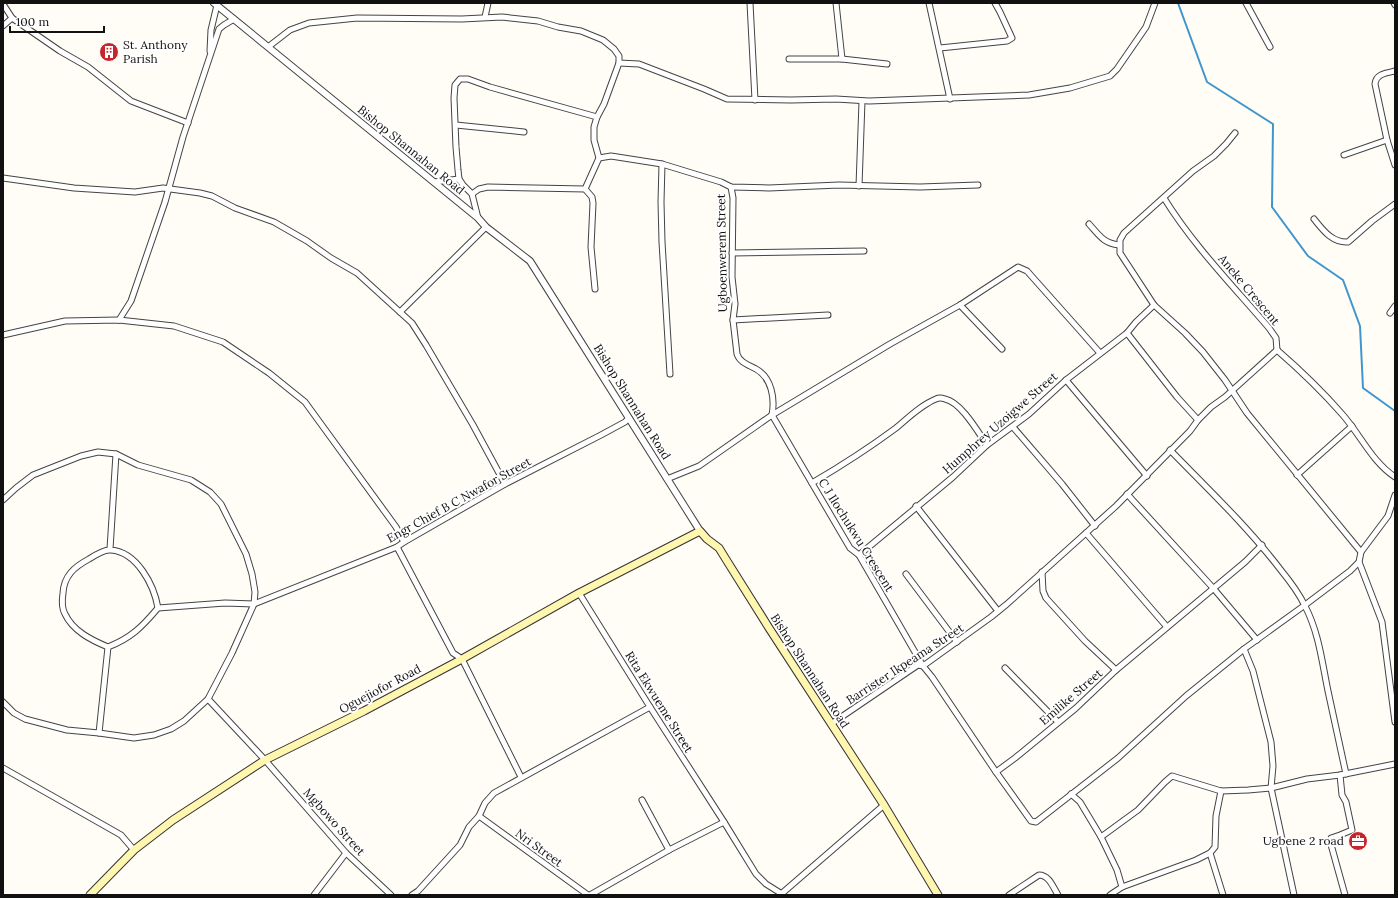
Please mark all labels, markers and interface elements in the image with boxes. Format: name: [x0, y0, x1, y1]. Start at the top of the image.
scale bar: [10, 8, 104, 34]
text: 100 m: [16, 14, 49, 29]
place label: St. Anthony Parish: [123, 37, 188, 66]
building icon: St. Anthony Parish: [98, 41, 120, 63]
street label: Bishop Shannahan Road: [355, 102, 468, 197]
street label: Ugboenwerem Street: [713, 193, 730, 312]
street label: Aneke Crescent: [1215, 251, 1283, 328]
street label: Bishop Shannahan Road: [591, 341, 674, 462]
street label: Humphrey Uzoigwe Street: [939, 368, 1061, 477]
street label: Engr Chief B C Nwafor Street: [384, 453, 534, 546]
street label: C J Ilochukwu Crescent: [815, 475, 898, 594]
street label: Bishop Shannahan Road: [768, 611, 853, 731]
street label: Barrister Ikpeama Street: [843, 620, 967, 707]
street label: Rita Ekwueme Street: [622, 648, 697, 755]
street label: Oguejiofor Road: [336, 661, 423, 716]
street label: Emilike Street: [1036, 665, 1105, 728]
street label: Mgbowo Street: [300, 785, 369, 859]
street label: Nri Street: [513, 825, 566, 870]
office icon: Ugbene 2 road: [1347, 830, 1369, 852]
place label: Ugbene 2 road: [1263, 833, 1344, 848]

